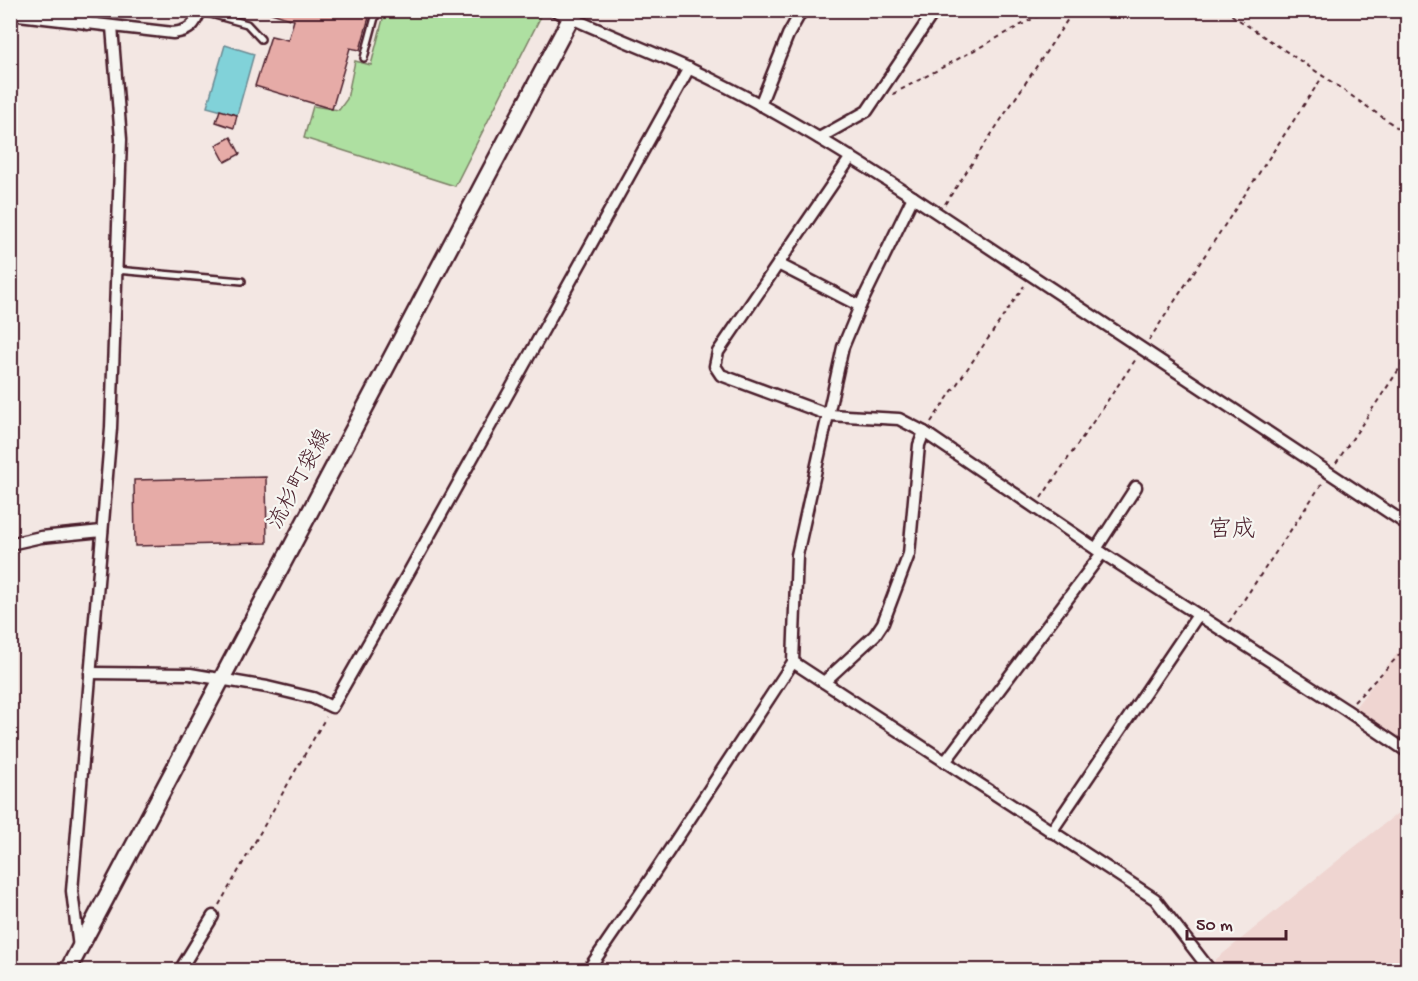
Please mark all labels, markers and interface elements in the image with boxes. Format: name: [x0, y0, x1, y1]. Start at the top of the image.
street label: 流杉町袋線: [263, 425, 338, 535]
district label: 宮成: [1208, 516, 1256, 546]
scale bar: [1187, 903, 1286, 941]
text: 50 m: [1196, 916, 1233, 937]

